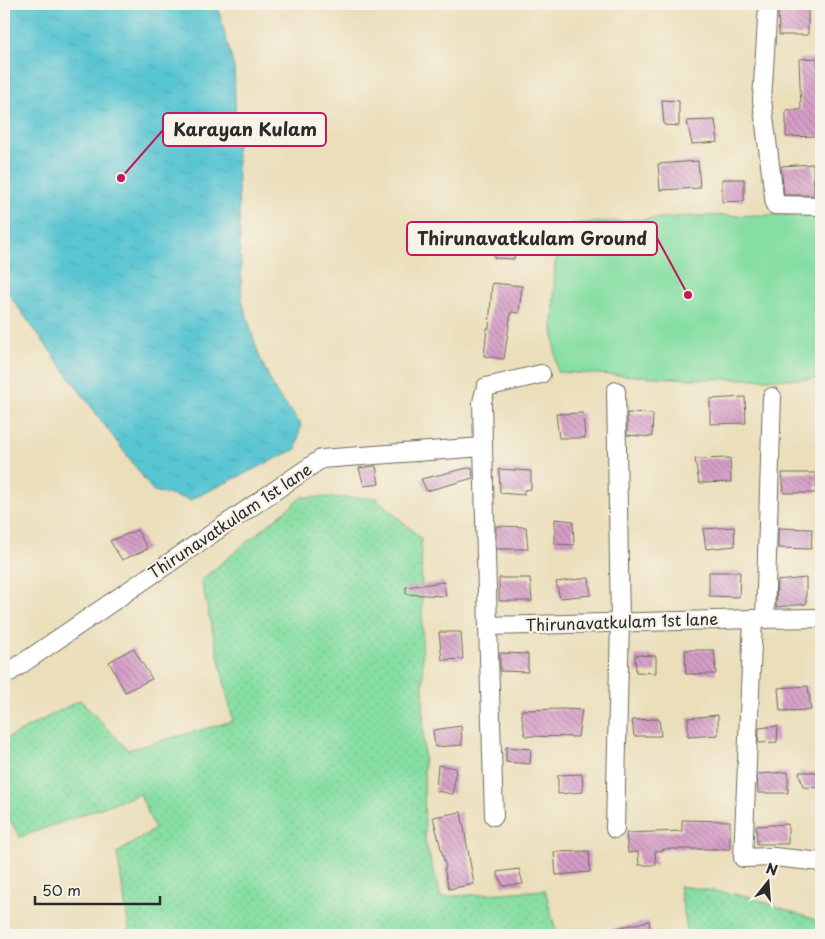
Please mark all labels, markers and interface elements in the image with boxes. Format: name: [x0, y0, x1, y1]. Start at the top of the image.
callout: Karayan Kulam: [163, 113, 326, 146]
text: Karayan Kulam: [173, 115, 317, 142]
callout: Thirunavatkulam Ground: [407, 222, 657, 255]
text: Thirunavatkulam Ground: [417, 224, 647, 251]
street label: Thirunavatkulam 1st lane: [143, 456, 316, 584]
street label: Thirunavatkulam 1st lane: [525, 606, 719, 636]
north arrow: [742, 856, 792, 906]
text: N: [764, 857, 780, 881]
scale bar: [35, 874, 160, 906]
text: 50 m: [42, 878, 81, 901]

